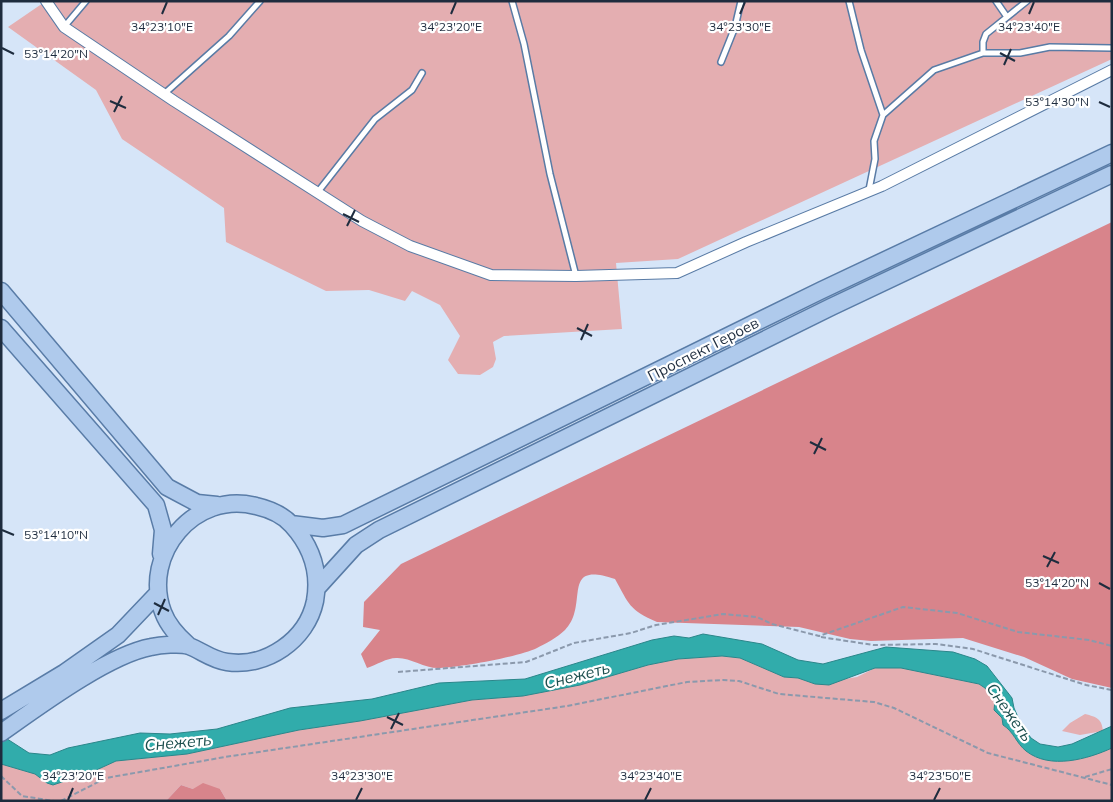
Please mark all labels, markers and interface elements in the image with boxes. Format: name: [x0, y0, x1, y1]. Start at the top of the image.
text: 34°23'10"E: [131, 19, 193, 34]
text: 34°23'20"E: [420, 19, 482, 34]
text: 34°23'30"E: [709, 19, 771, 34]
text: 34°23'40"E: [998, 19, 1060, 34]
text: 53°14'20"N: [24, 46, 88, 61]
text: 53°14'30"N: [1025, 94, 1089, 109]
street label: Проспект Героев: [644, 313, 762, 385]
text: 53°14'10"N: [24, 527, 88, 542]
text: 53°14'20"N: [1025, 575, 1089, 590]
water label: Снежеть: [542, 657, 612, 693]
water label: Снежеть: [983, 679, 1038, 745]
water label: Снежеть: [144, 729, 213, 755]
text: 34°23'20"E: [42, 768, 104, 783]
text: 34°23'30"E: [331, 768, 393, 783]
text: 34°23'40"E: [620, 768, 682, 783]
text: 34°23'50"E: [909, 768, 971, 783]

